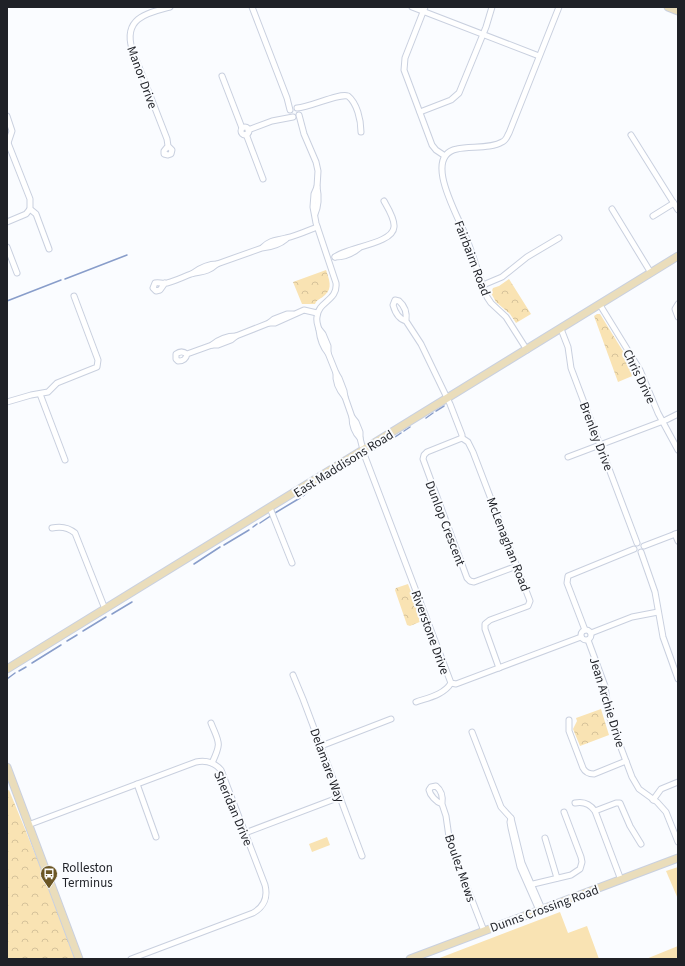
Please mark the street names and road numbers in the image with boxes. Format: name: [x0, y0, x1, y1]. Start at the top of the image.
street label: Manor Drive: [122, 44, 162, 111]
street label: Fairbairn Road: [449, 218, 495, 299]
street label: Chris Drive: [618, 346, 660, 407]
street label: Brenley Drive: [575, 399, 617, 473]
street label: East Maddisons Road: [290, 426, 397, 502]
street label: Dunlop Crescent: [421, 478, 470, 569]
street label: McLenaghan Road: [482, 495, 534, 594]
street label: Riverstone Drive: [406, 588, 454, 677]
street label: Jean Archie Drive: [585, 655, 629, 750]
street label: Delamare Way: [305, 726, 349, 805]
street label: Sheridan Drive: [209, 768, 257, 849]
street label: Boulez Mews: [440, 832, 480, 905]
street label: Dunns Crossing Road: [488, 881, 601, 937]

